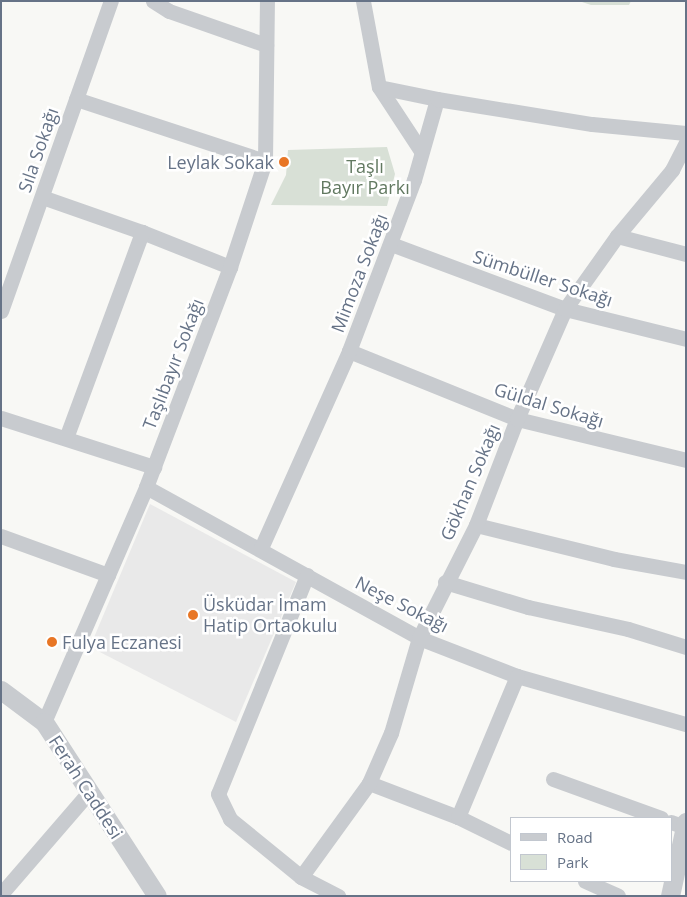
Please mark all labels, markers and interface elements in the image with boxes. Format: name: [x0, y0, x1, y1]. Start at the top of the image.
street label: Sıla Sokağı: [13, 105, 63, 195]
place label: Leylak Sokak: [167, 151, 274, 173]
marker: Leylak Sokak: [278, 156, 290, 168]
park label: Taşlı Bayır Parkı: [320, 156, 410, 198]
street label: Mimoza Sokağı: [326, 210, 392, 336]
street label: Sümbüller Sokağı: [471, 245, 615, 311]
street label: Taşlıbayır Sokağı: [138, 295, 208, 433]
street label: Güldal Sokağı: [492, 378, 606, 432]
street label: Gökhan Sokağı: [436, 420, 504, 544]
street label: Neşe Sokağı: [352, 571, 452, 637]
place label: Üsküdar İmam Hatip Ortaokulu: [203, 594, 338, 636]
marker: Üsküdar İmam Hatip Ortaokulu: [187, 609, 199, 621]
place label: Fulya Eczanesi: [62, 631, 182, 653]
marker: Fulya Eczanesi: [46, 636, 58, 648]
street label: Ferah Caddesi: [45, 731, 127, 843]
legend: [510, 817, 672, 882]
text: Road: [557, 827, 593, 847]
text: Park: [557, 852, 588, 872]

